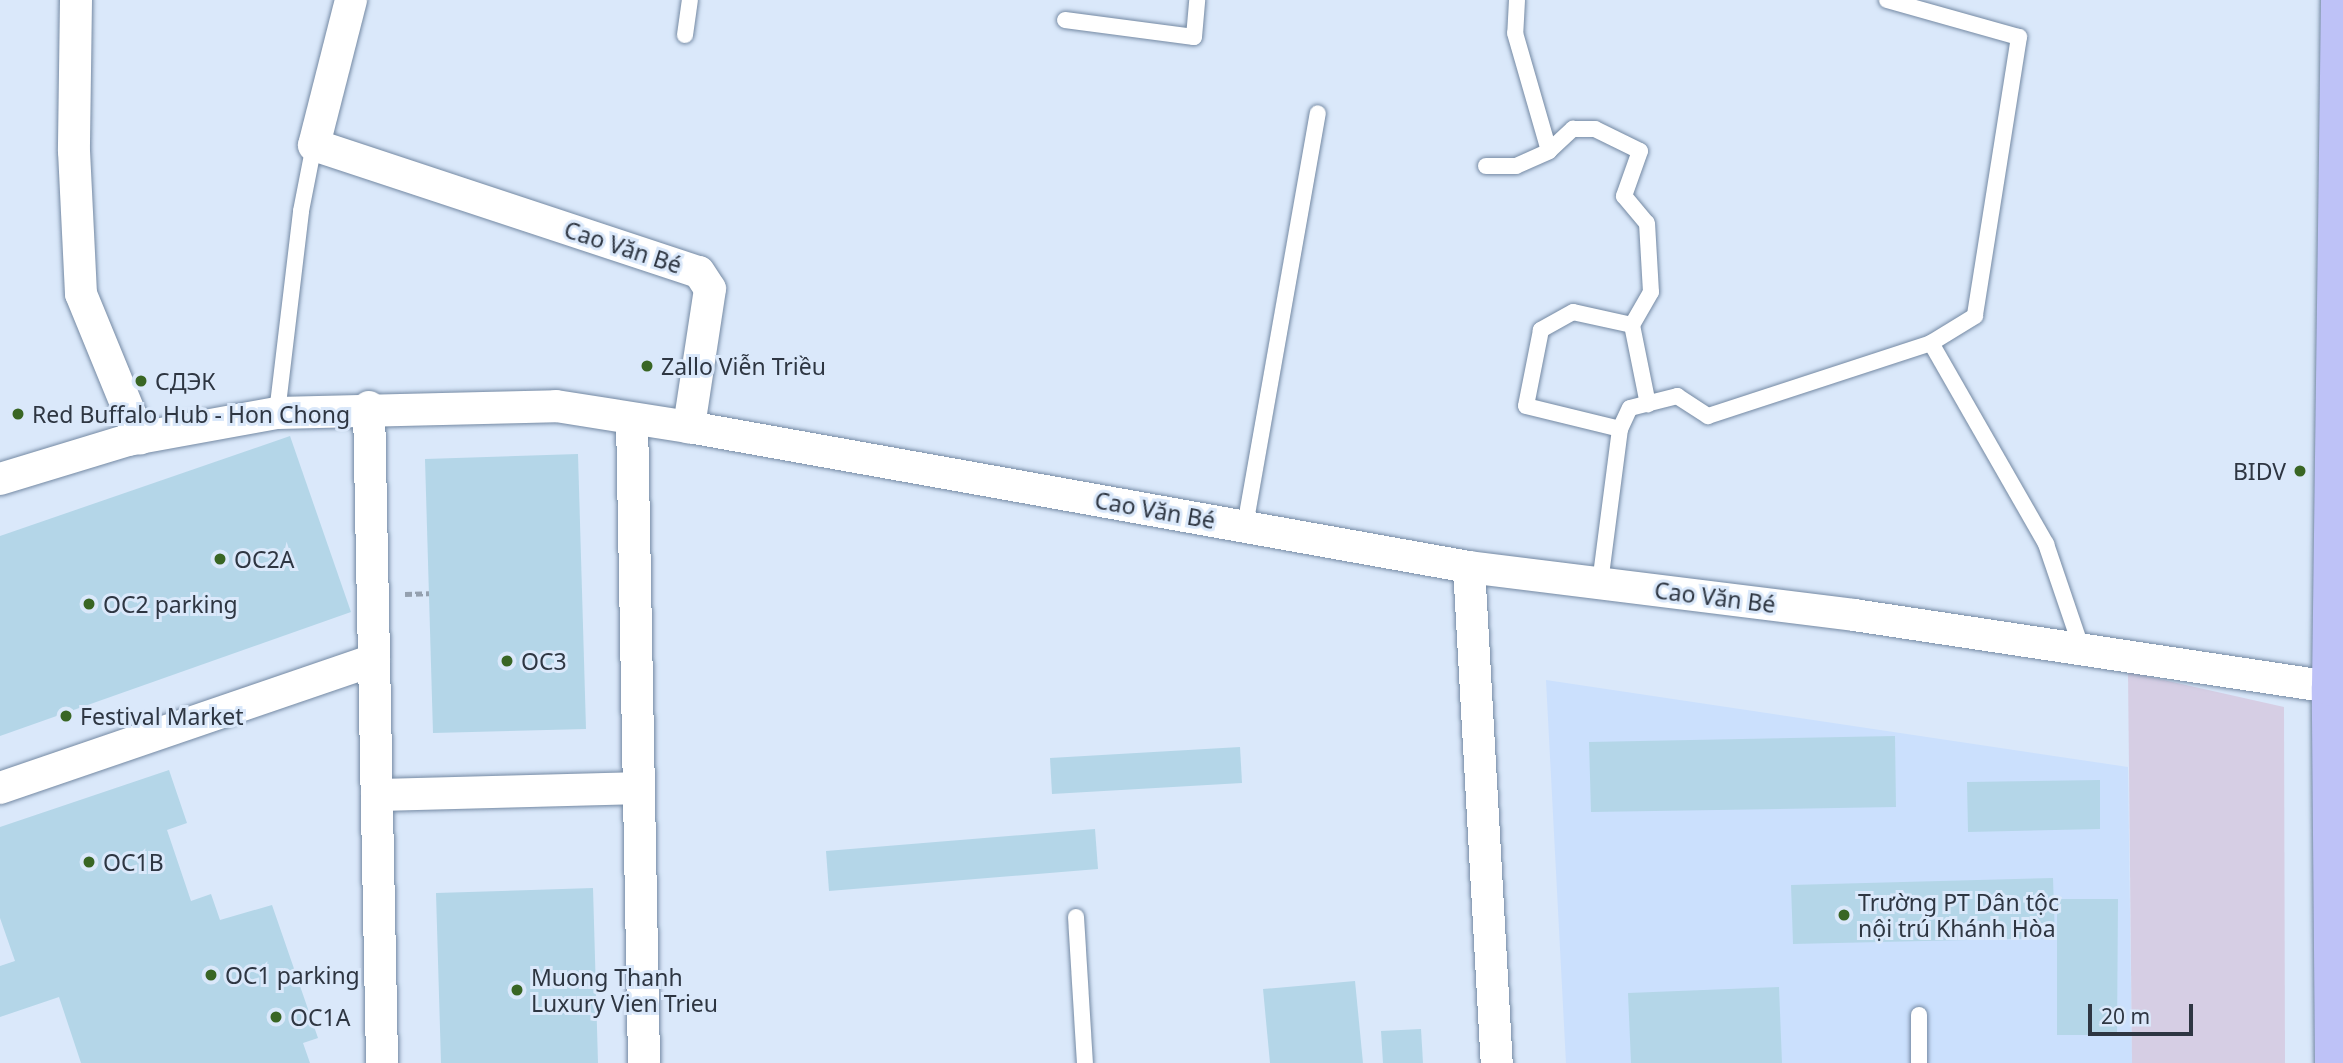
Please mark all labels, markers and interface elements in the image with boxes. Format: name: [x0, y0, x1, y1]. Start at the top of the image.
street label: Cao Văn Bé: [561, 215, 685, 279]
place label: Zallo Viễn Triều: [661, 352, 826, 380]
marker: Zallo Viễn Triều: [639, 358, 655, 374]
place label: СДЭК: [155, 367, 216, 395]
marker: СДЭК: [133, 373, 149, 389]
place label: Red Buffalo Hub - Hon Chong: [32, 400, 350, 428]
marker: Red Buffalo Hub - Hon Chong: [10, 406, 26, 422]
place label: BIDV: [2233, 457, 2286, 485]
marker: BIDV: [2292, 463, 2308, 479]
street label: Cao Văn Bé: [1093, 486, 1217, 534]
place label: OC2A: [234, 545, 294, 573]
marker: OC2A: [212, 551, 228, 567]
street label: Cao Văn Bé: [1653, 576, 1777, 618]
place label: OC2 parking: [103, 590, 238, 618]
marker: OC2 parking: [81, 596, 97, 612]
place label: OC3: [521, 647, 567, 675]
marker: OC3: [499, 653, 515, 669]
place label: Festival Market: [80, 702, 243, 730]
marker: Festival Market: [58, 708, 74, 724]
place label: OC1B: [103, 848, 164, 876]
marker: OC1B: [81, 854, 97, 870]
place label: Trường PT Dân tộc nội trú Khánh Hòa: [1858, 888, 2059, 942]
marker: Trường PT Dân tộc nội trú Khánh Hòa: [1836, 907, 1852, 923]
place label: OC1 parking: [225, 961, 360, 989]
place label: Muong Thanh Luxury Vien Trieu: [531, 963, 718, 1017]
marker: OC1 parking: [203, 967, 219, 983]
marker: Muong Thanh Luxury Vien Trieu: [509, 982, 525, 998]
scale bar: [2091, 990, 2196, 1034]
text: 20 m: [2101, 1002, 2150, 1030]
place label: OC1A: [290, 1003, 350, 1031]
marker: OC1A: [268, 1009, 284, 1025]

